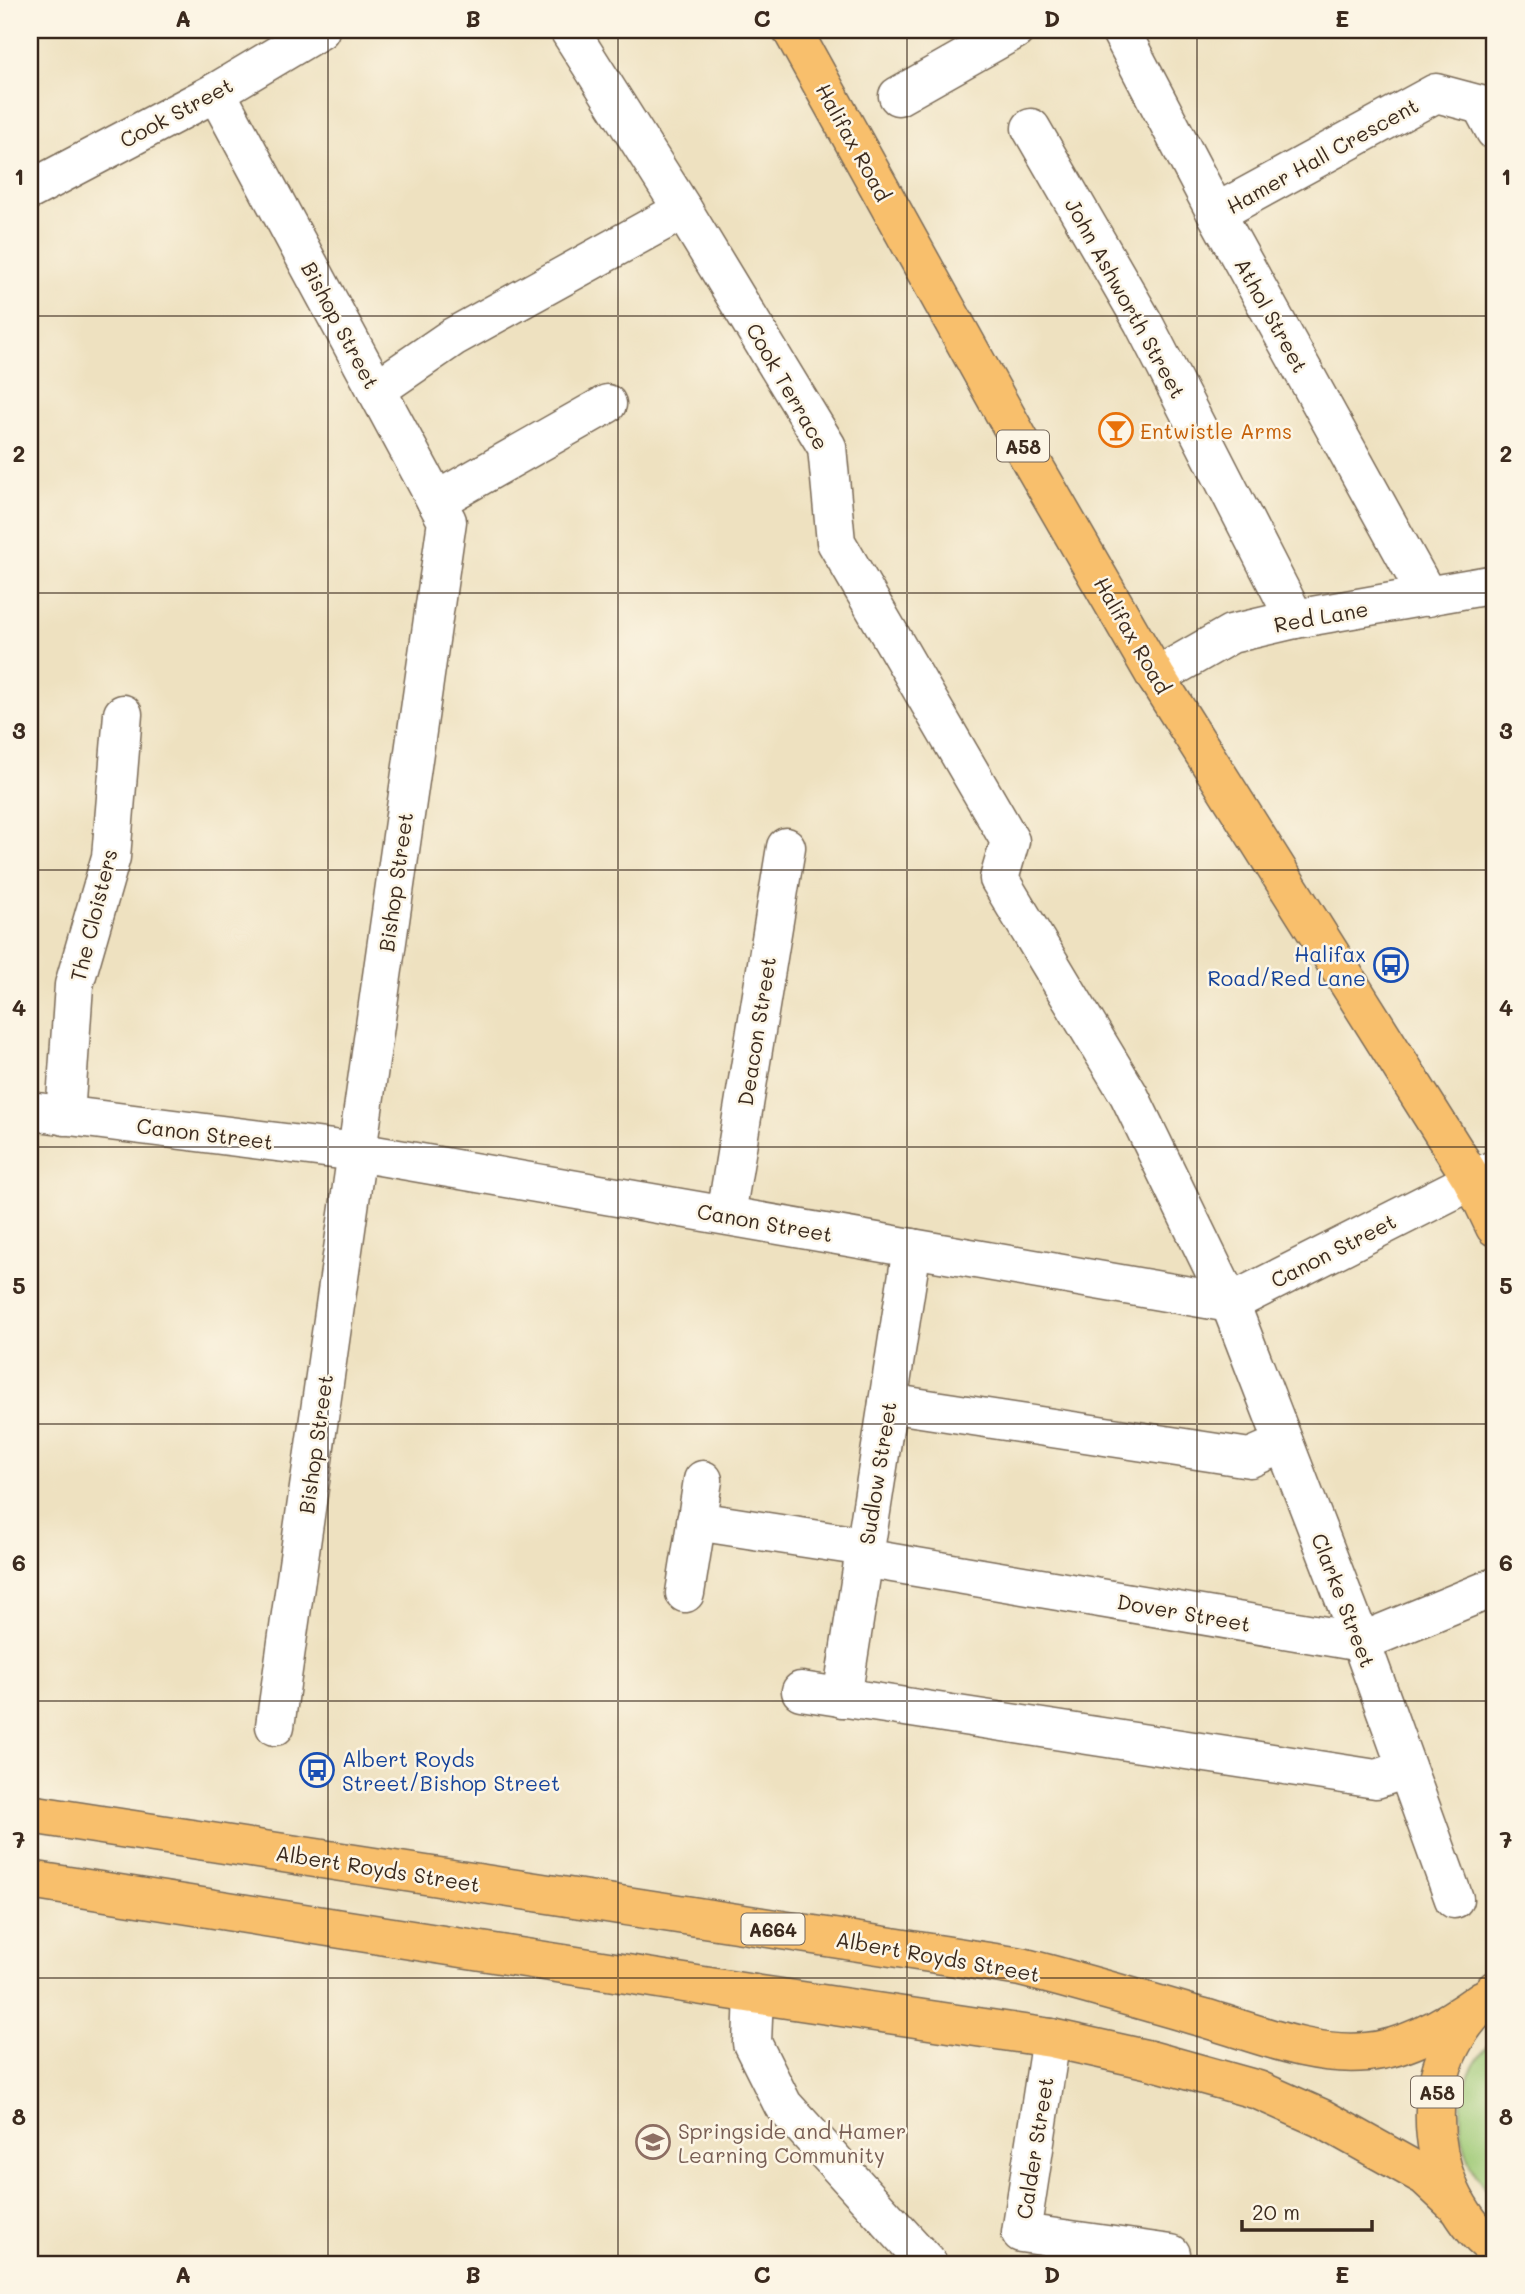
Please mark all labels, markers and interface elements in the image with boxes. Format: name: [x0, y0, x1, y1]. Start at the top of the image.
text: A: [175, 3, 191, 33]
text: B: [465, 3, 481, 33]
text: C: [753, 3, 771, 33]
text: D: [1044, 3, 1060, 33]
text: E: [1335, 3, 1349, 33]
street label: Cook Street: [115, 71, 237, 153]
street label: Halifax Road: [811, 78, 897, 206]
street label: Hamer Hall Crescent: [1221, 91, 1423, 219]
text: 1: [14, 161, 24, 191]
text: 1: [1501, 161, 1511, 191]
street label: John Ashworth Street: [1060, 193, 1192, 403]
street label: Athol Street: [1229, 253, 1315, 377]
street label: Bishop Street: [296, 257, 386, 393]
street label: Cook Terrace: [741, 318, 835, 454]
bar icon: Entwistle Arms: [1097, 411, 1135, 449]
place label: Entwistle Arms: [1140, 417, 1292, 444]
road number: A58: [997, 430, 1049, 462]
text: 2: [13, 438, 25, 468]
text: 2: [1500, 438, 1512, 468]
street label: Halifax Road: [1089, 572, 1177, 698]
street label: Red Lane: [1272, 594, 1370, 638]
text: 3: [12, 715, 26, 745]
text: 3: [1499, 715, 1513, 745]
street label: Bishop Street: [372, 811, 418, 953]
street label: The Cloisters: [63, 846, 123, 984]
place label: Halifax Road/Red Lane: [1207, 940, 1366, 991]
bus stop icon: Halifax Road/Red Lane: [1372, 946, 1410, 984]
street label: Deacon Street: [731, 955, 781, 1107]
text: 4: [12, 992, 26, 1022]
text: 4: [1499, 992, 1513, 1022]
street label: Canon Street: [135, 1111, 275, 1155]
street label: Canon Street: [695, 1197, 835, 1247]
street label: Canon Street: [1266, 1207, 1400, 1293]
text: 5: [12, 1270, 26, 1300]
text: 5: [1499, 1270, 1513, 1300]
street label: Bishop Street: [292, 1373, 338, 1515]
street label: Sudlow Street: [852, 1400, 902, 1546]
street label: Clarke Street: [1306, 1529, 1382, 1671]
text: 6: [12, 1547, 26, 1577]
text: 6: [1499, 1547, 1513, 1577]
street label: Dover Street: [1115, 1587, 1253, 1637]
place label: Albert Royds Street/Bishop Street: [342, 1745, 560, 1796]
bus stop icon: Albert Royds Street/Bishop Street: [298, 1751, 336, 1789]
text: 7: [13, 1824, 26, 1854]
text: 7: [1500, 1824, 1513, 1854]
street label: Albert Royds Street: [274, 1839, 482, 1897]
road number: A664: [742, 1913, 804, 1944]
street label: Albert Royds Street: [834, 1925, 1042, 1987]
street label: Calder Street: [1009, 2075, 1059, 2221]
road number: A58: [1411, 2076, 1463, 2108]
text: 8: [12, 2101, 26, 2131]
text: 8: [1499, 2101, 1513, 2131]
place label: Springside and Hamer Learning Community: [678, 2117, 906, 2168]
school or university icon: Springside and Hamer Learning Community: [634, 2123, 672, 2161]
scale bar: [1242, 2189, 1371, 2233]
text: 20 m: [1252, 2198, 1300, 2225]
text: A: [175, 2259, 191, 2289]
text: B: [465, 2259, 481, 2289]
text: C: [753, 2259, 771, 2289]
text: D: [1044, 2259, 1060, 2289]
text: E: [1335, 2259, 1349, 2289]

